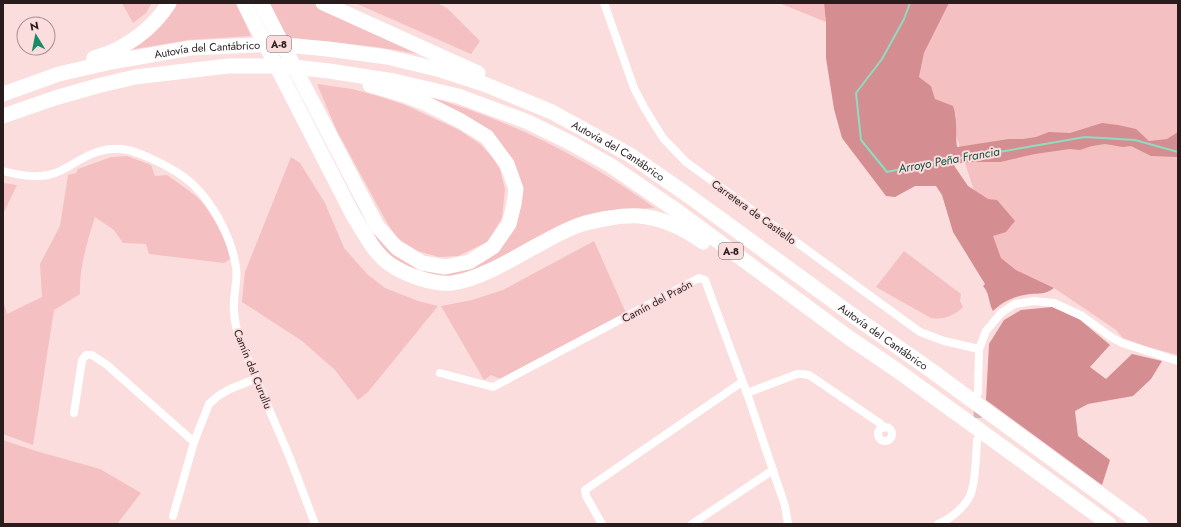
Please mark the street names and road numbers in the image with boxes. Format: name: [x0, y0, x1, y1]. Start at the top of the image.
road number: A-8: [267, 36, 291, 52]
street label: Autovía del Cantábrico: [153, 37, 260, 62]
street label: Autovía del Cantábrico: [569, 116, 668, 185]
street label: Carretera de Castiello: [708, 176, 800, 248]
road number: A-8: [719, 243, 743, 259]
street label: Camín del Praón: [619, 276, 695, 326]
street label: Autovía del Cantábrico: [835, 299, 931, 374]
street label: Camín del Curullu: [230, 327, 276, 411]

